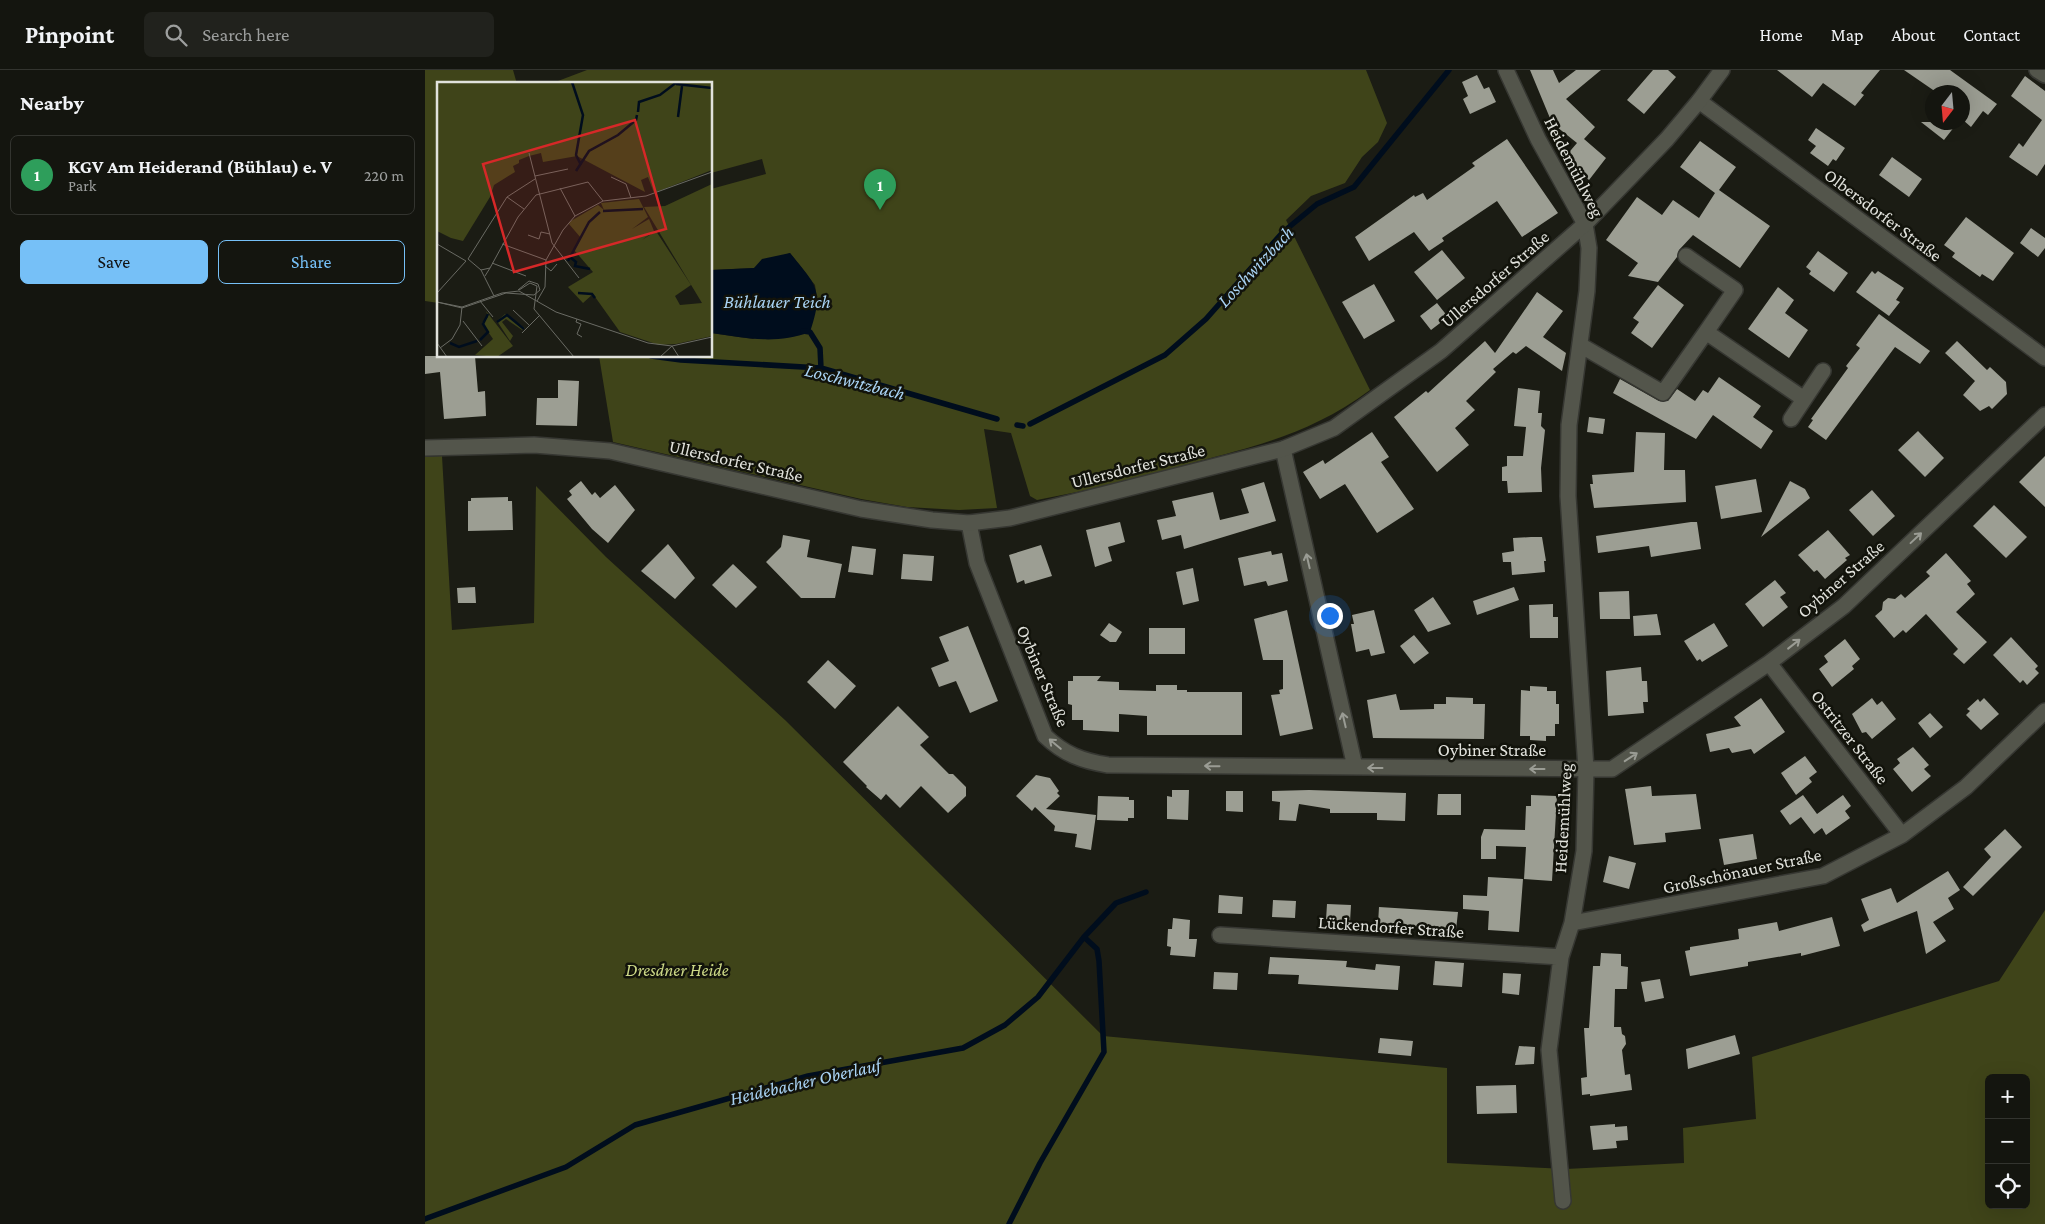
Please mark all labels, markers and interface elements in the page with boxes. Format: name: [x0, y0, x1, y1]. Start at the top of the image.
search box: [144, 12, 494, 57]
text: Pinpoint: [25, 21, 114, 48]
icon: search: [162, 21, 190, 49]
text: Search here: [202, 24, 289, 45]
text: Home: [1760, 25, 1803, 45]
text: Map: [1831, 25, 1863, 45]
text: About: [1891, 25, 1935, 45]
text: Contact: [1963, 25, 2020, 45]
inset map: [437, 82, 713, 358]
north arrow: [1925, 85, 1970, 130]
text: Nearby: [20, 91, 84, 115]
street label: Heidemühlweg: [1540, 113, 1608, 221]
text: KGV Am Heiderand (Bühlau) e. V: [68, 156, 332, 177]
street label: Olbersdorfer Straße: [1820, 164, 1946, 266]
text: 1: [34, 167, 40, 184]
text: 220 m: [364, 167, 404, 184]
pin: 1: [864, 169, 896, 210]
text: Park: [68, 177, 96, 194]
water label: Loschwitzbach: [1213, 222, 1298, 311]
street label: Ullersdorfer Straße: [1437, 227, 1553, 331]
button: Save: [20, 240, 208, 284]
button: Share: [218, 240, 405, 284]
water label: Bühlauer Teich: [723, 291, 831, 312]
water label: Loschwitzbach: [803, 359, 907, 404]
street label: Ullersdorfer Straße: [667, 436, 805, 486]
street label: Ullersdorfer Straße: [1069, 440, 1207, 492]
one-way arrow: [1910, 532, 1922, 544]
street label: Oybiner Straße: [1794, 536, 1888, 622]
one-way arrow: [1303, 554, 1312, 570]
your location: [1317, 603, 1343, 629]
street label: Oybiner Straße: [1013, 622, 1073, 730]
one-way arrow: [1787, 639, 1800, 650]
street label: Ostritzer Straße: [1807, 686, 1893, 788]
one-way arrow: [1339, 712, 1348, 728]
one-way arrow: [1049, 739, 1062, 750]
street label: Oybiner Straße: [1438, 740, 1546, 760]
one-way arrow: [1624, 751, 1638, 761]
one-way arrow: [1205, 761, 1221, 771]
street label: Heidemühlweg: [1550, 762, 1576, 873]
one-way arrow: [1367, 763, 1384, 773]
one-way arrow: [1530, 764, 1546, 774]
street label: Großschönauer Straße: [1661, 844, 1823, 898]
street label: Lückendorfer Straße: [1317, 912, 1465, 942]
park label: Dresdner Heide: [625, 960, 729, 980]
water label: Heidebacher Oberlauf: [728, 1053, 886, 1109]
map controls: [1985, 1074, 2030, 1209]
button: +: [1985, 1074, 2030, 1119]
button: −: [1985, 1119, 2030, 1164]
button: locate: [1985, 1164, 2030, 1209]

